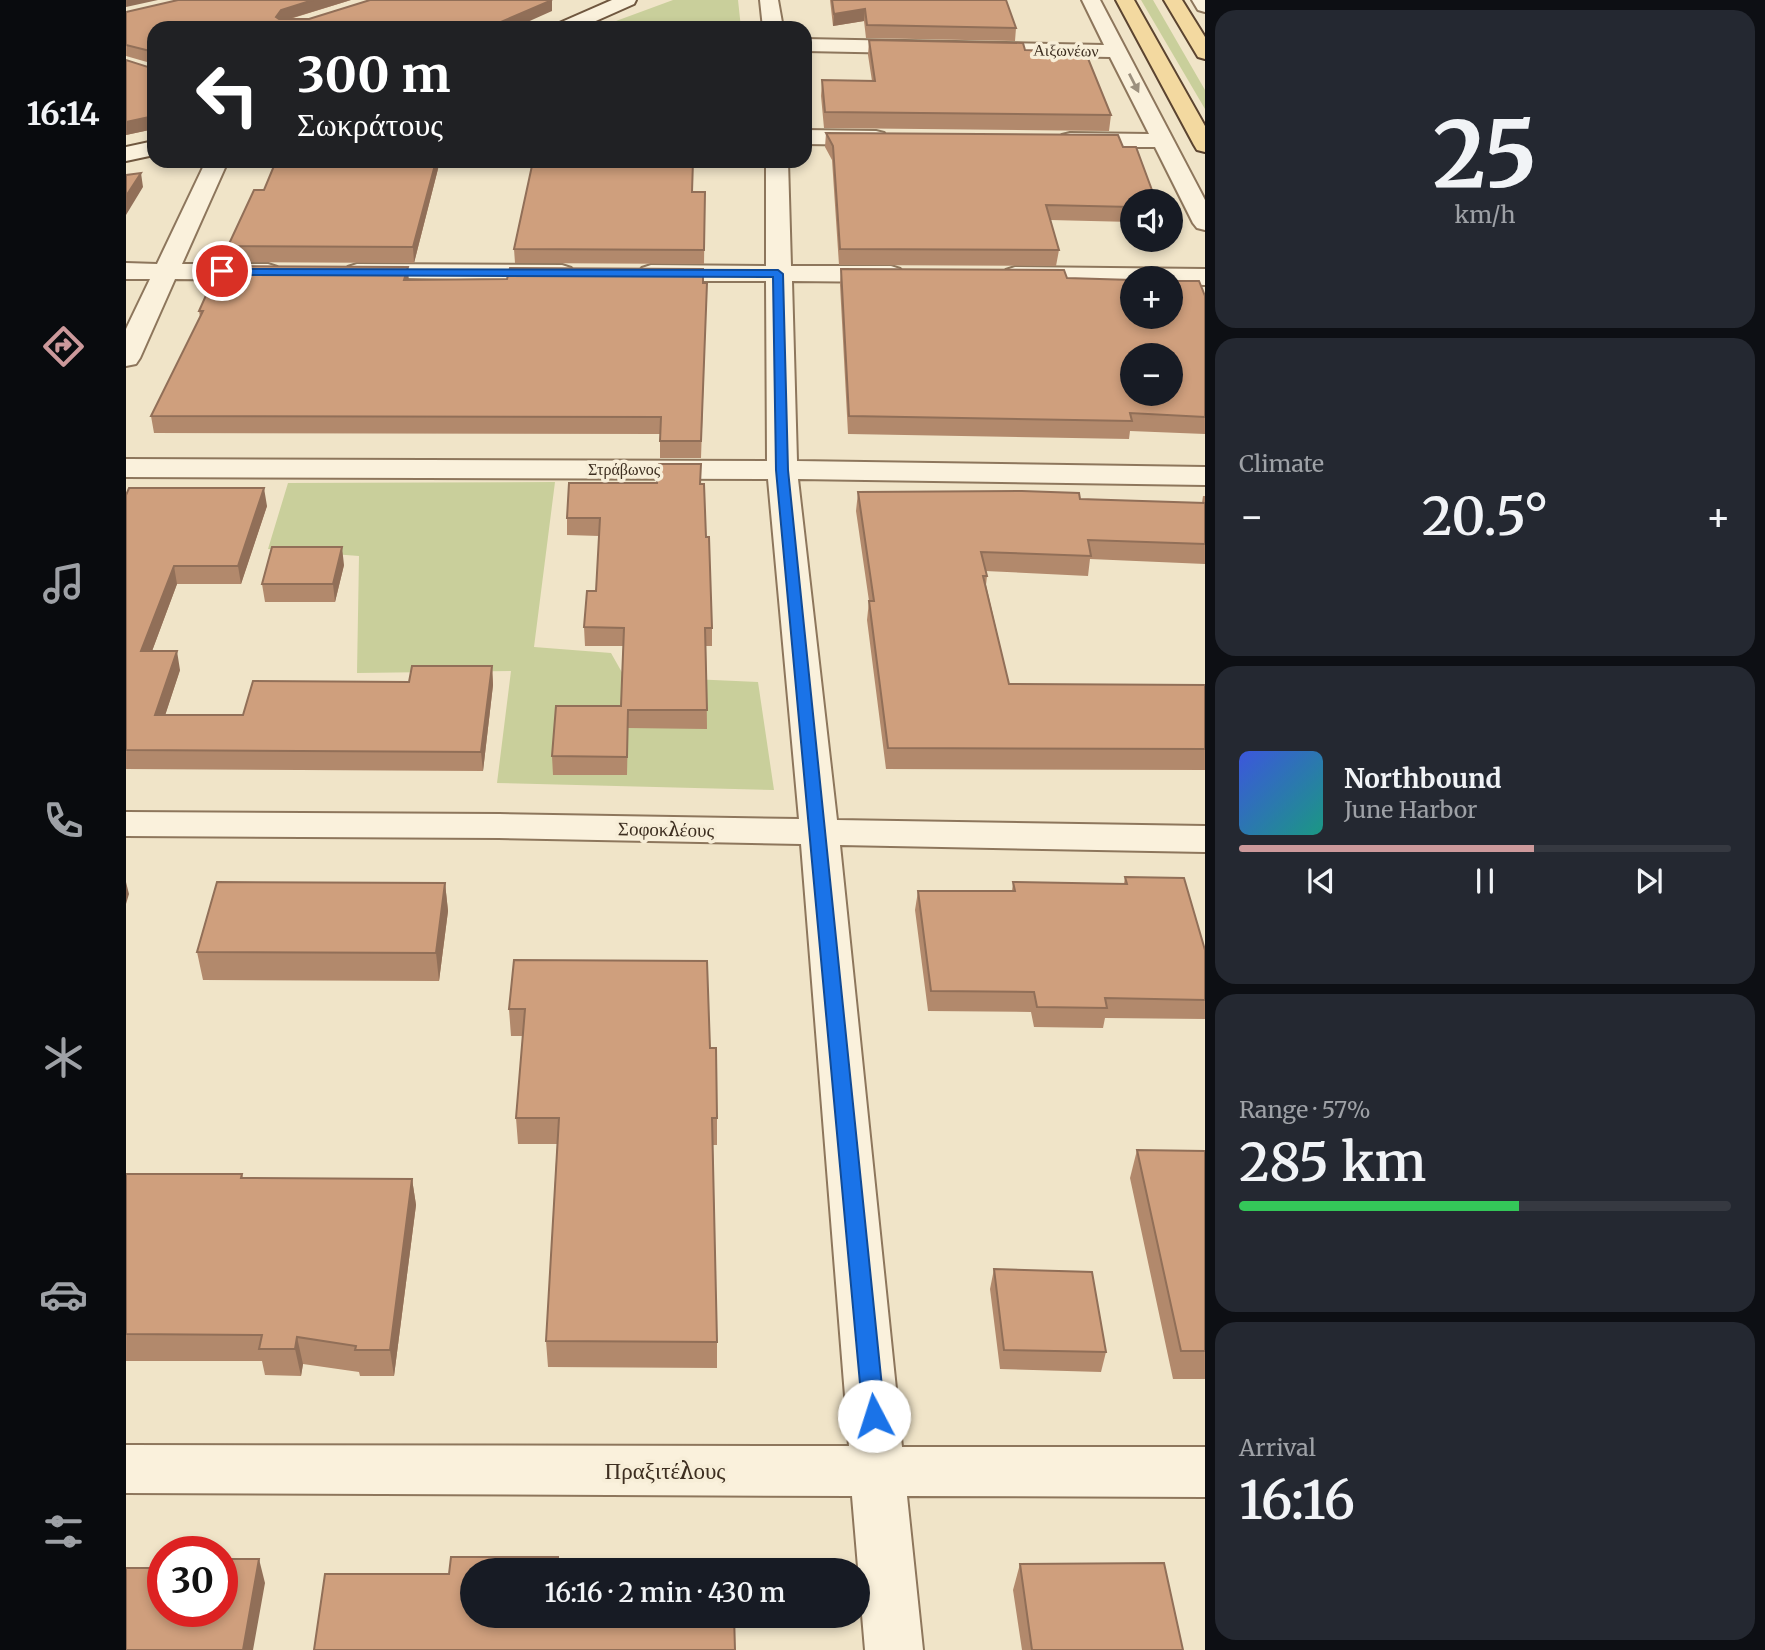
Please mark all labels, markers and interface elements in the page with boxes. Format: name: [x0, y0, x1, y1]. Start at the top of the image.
street label: Αιξωνέων: [1033, 39, 1099, 61]
text: 300 m: [297, 44, 451, 105]
icon: left: [182, 49, 273, 140]
one-way arrow: [1128, 73, 1139, 93]
text: 16:14: [26, 94, 100, 134]
text: 25: [1433, 97, 1537, 212]
text: Σωκράτους: [297, 105, 443, 145]
map controls: [1120, 189, 1183, 406]
button: sound: [1120, 189, 1183, 252]
text: km/h: [1455, 200, 1515, 229]
pin: [192, 241, 252, 301]
icon: arrive: [203, 252, 241, 290]
button: +: [1120, 266, 1183, 329]
icon: directions: [39, 322, 88, 371]
button: −: [1120, 343, 1183, 406]
text: Climate: [1239, 449, 1324, 478]
street label: Στράβωνος: [588, 459, 661, 479]
text: 20.5°: [1422, 484, 1548, 549]
text: −: [1239, 493, 1264, 540]
text: +: [1706, 493, 1731, 540]
icon: music: [39, 559, 88, 608]
text: Northbound: [1344, 762, 1502, 795]
text: June Harbor: [1344, 795, 1477, 824]
icon: phone: [39, 796, 88, 845]
street label: Σοφοκλέους: [618, 816, 715, 842]
icon: previous: [1302, 862, 1340, 900]
icon: pause: [1466, 862, 1504, 900]
icon: next: [1630, 862, 1668, 900]
icon: climate: [39, 1033, 88, 1082]
text: Range · 57%: [1239, 1095, 1371, 1124]
text: 285 km: [1239, 1130, 1426, 1195]
icon: car: [39, 1270, 88, 1319]
position arrow: [837, 1379, 911, 1453]
text: Arrival: [1239, 1433, 1316, 1462]
street label: Πραξιτέλους: [605, 1456, 725, 1485]
text: 16:16: [1239, 1468, 1355, 1533]
icon: filters: [39, 1507, 88, 1556]
speed limit sign: 30: [147, 1536, 238, 1627]
text: 16:16 · 2 min · 430 m: [544, 1576, 786, 1609]

